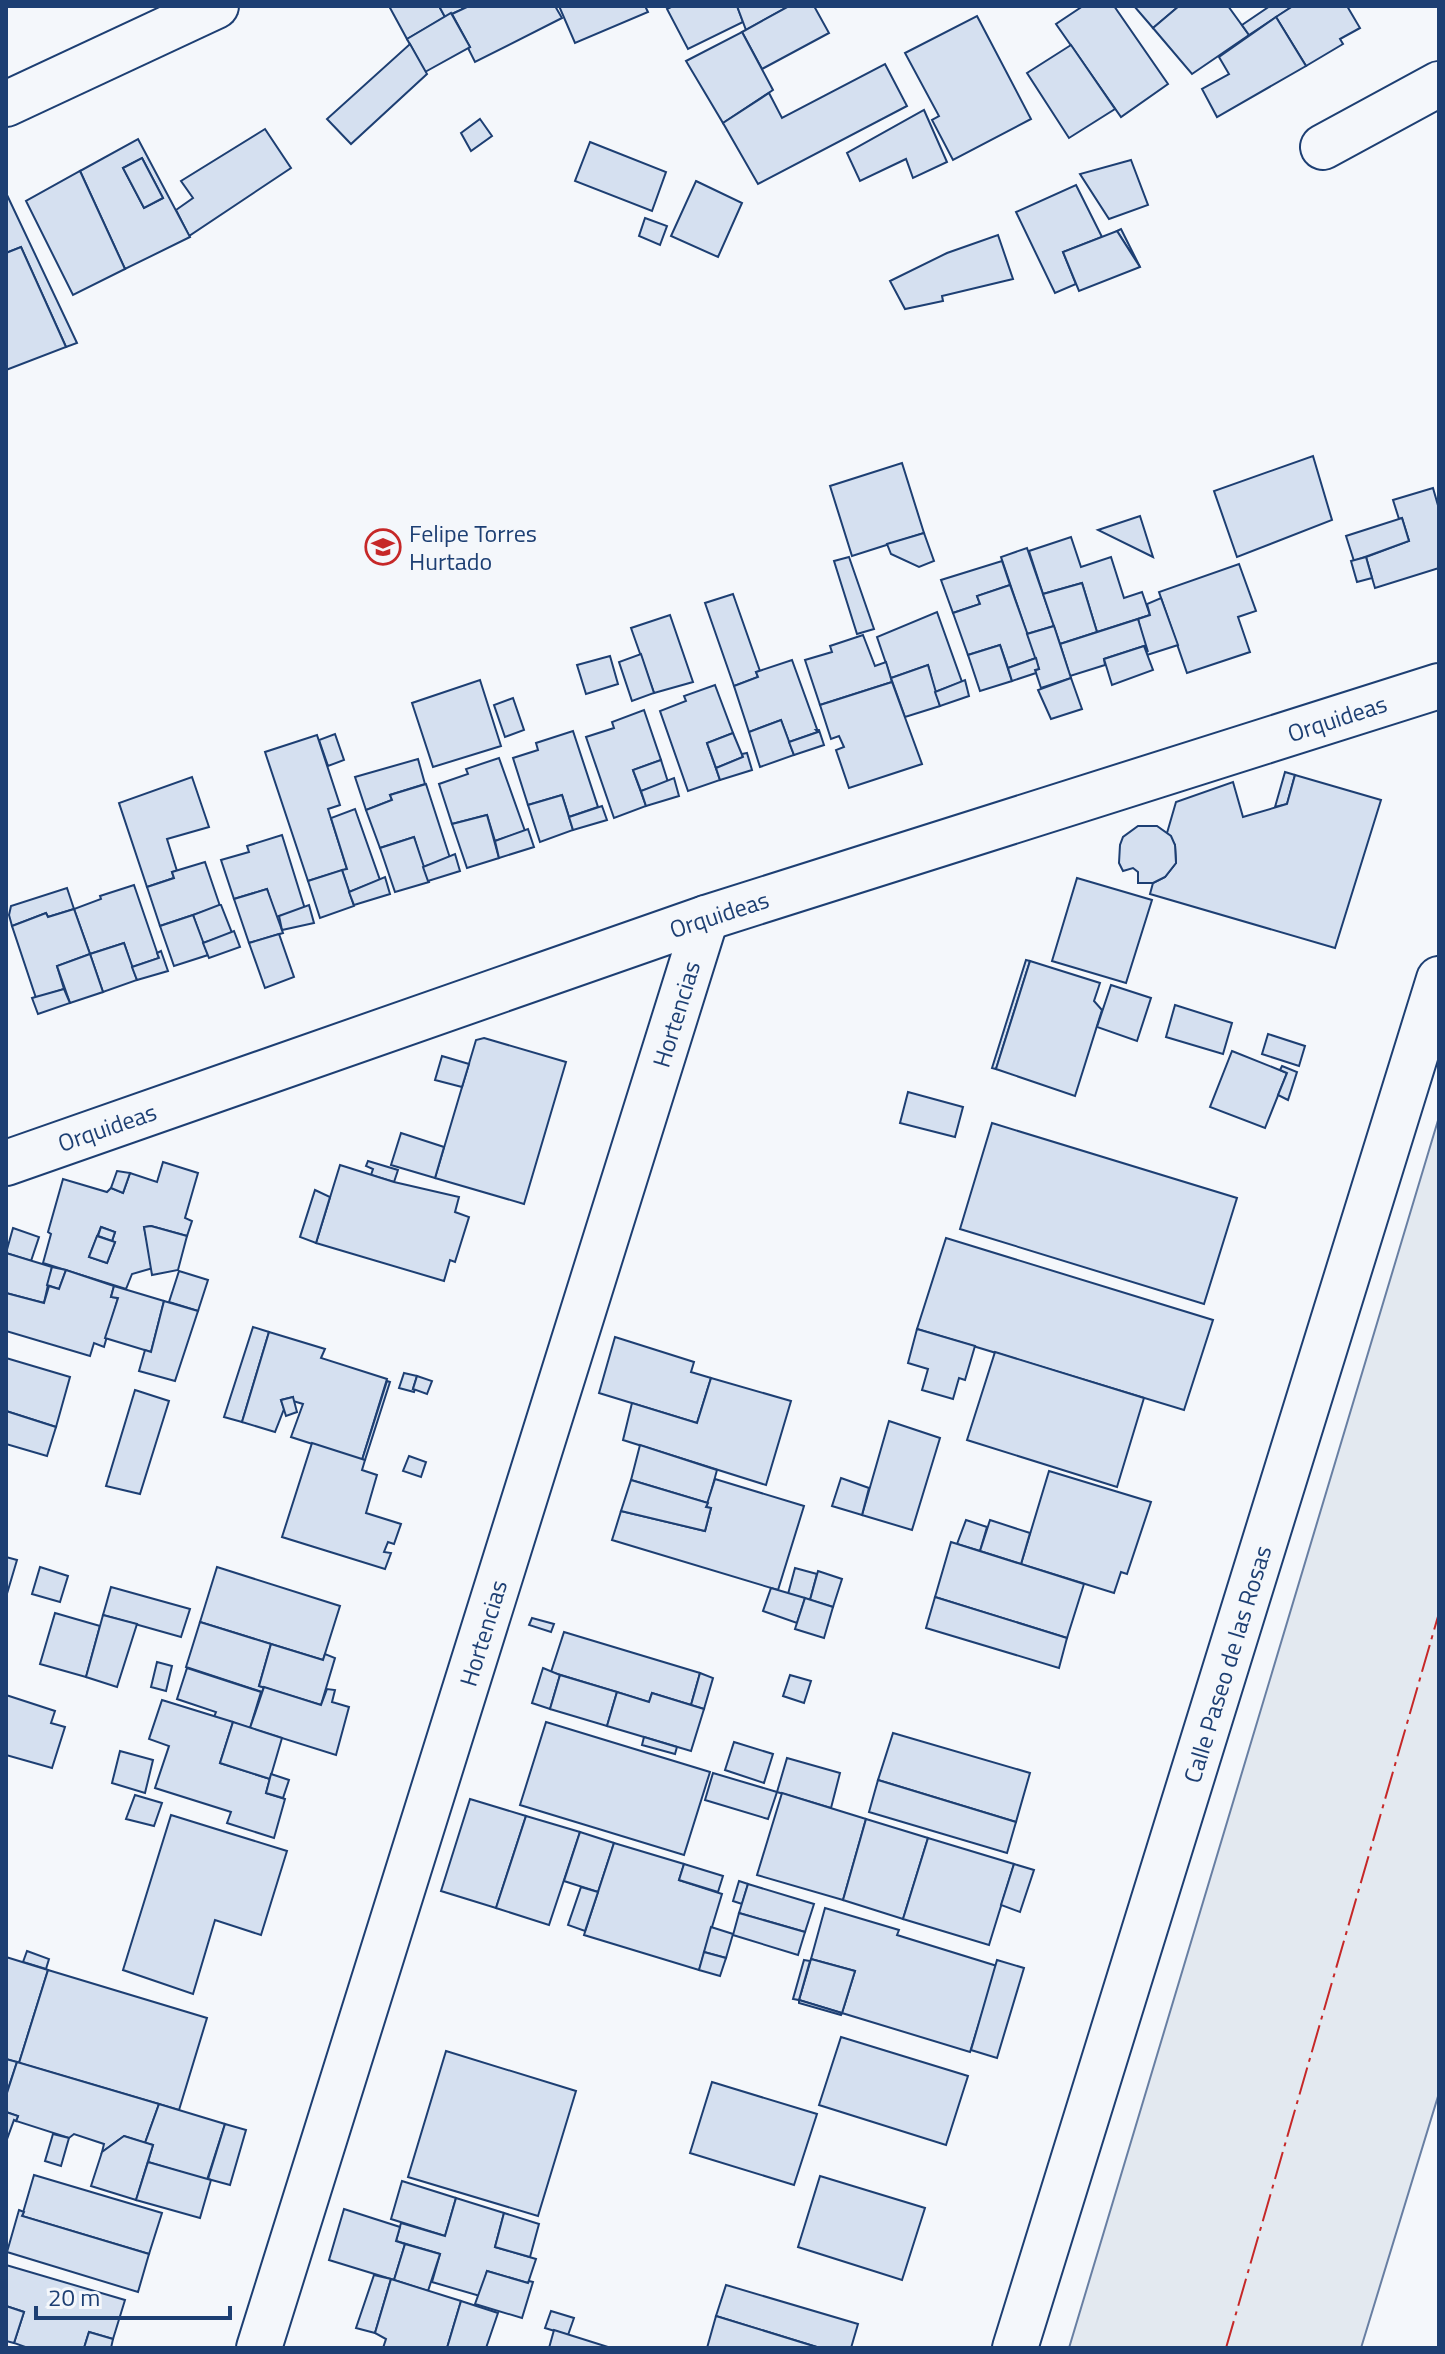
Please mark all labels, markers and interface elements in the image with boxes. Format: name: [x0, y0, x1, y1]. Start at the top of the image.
place label: Felipe Torres Hurtado: [409, 515, 537, 579]
school or university icon: Felipe Torres Hurtado: [364, 528, 402, 566]
street label: Orquideas: [1283, 685, 1391, 751]
street label: Orquideas: [665, 881, 773, 947]
street label: Hortencias: [643, 956, 709, 1072]
street label: Orquideas: [53, 1093, 161, 1161]
street label: Calle Paseo de las Rosas: [1174, 1541, 1280, 1787]
street label: Hortencias: [450, 1575, 516, 1691]
scale bar: [36, 2270, 230, 2320]
text: 20 m: [48, 2279, 100, 2315]

